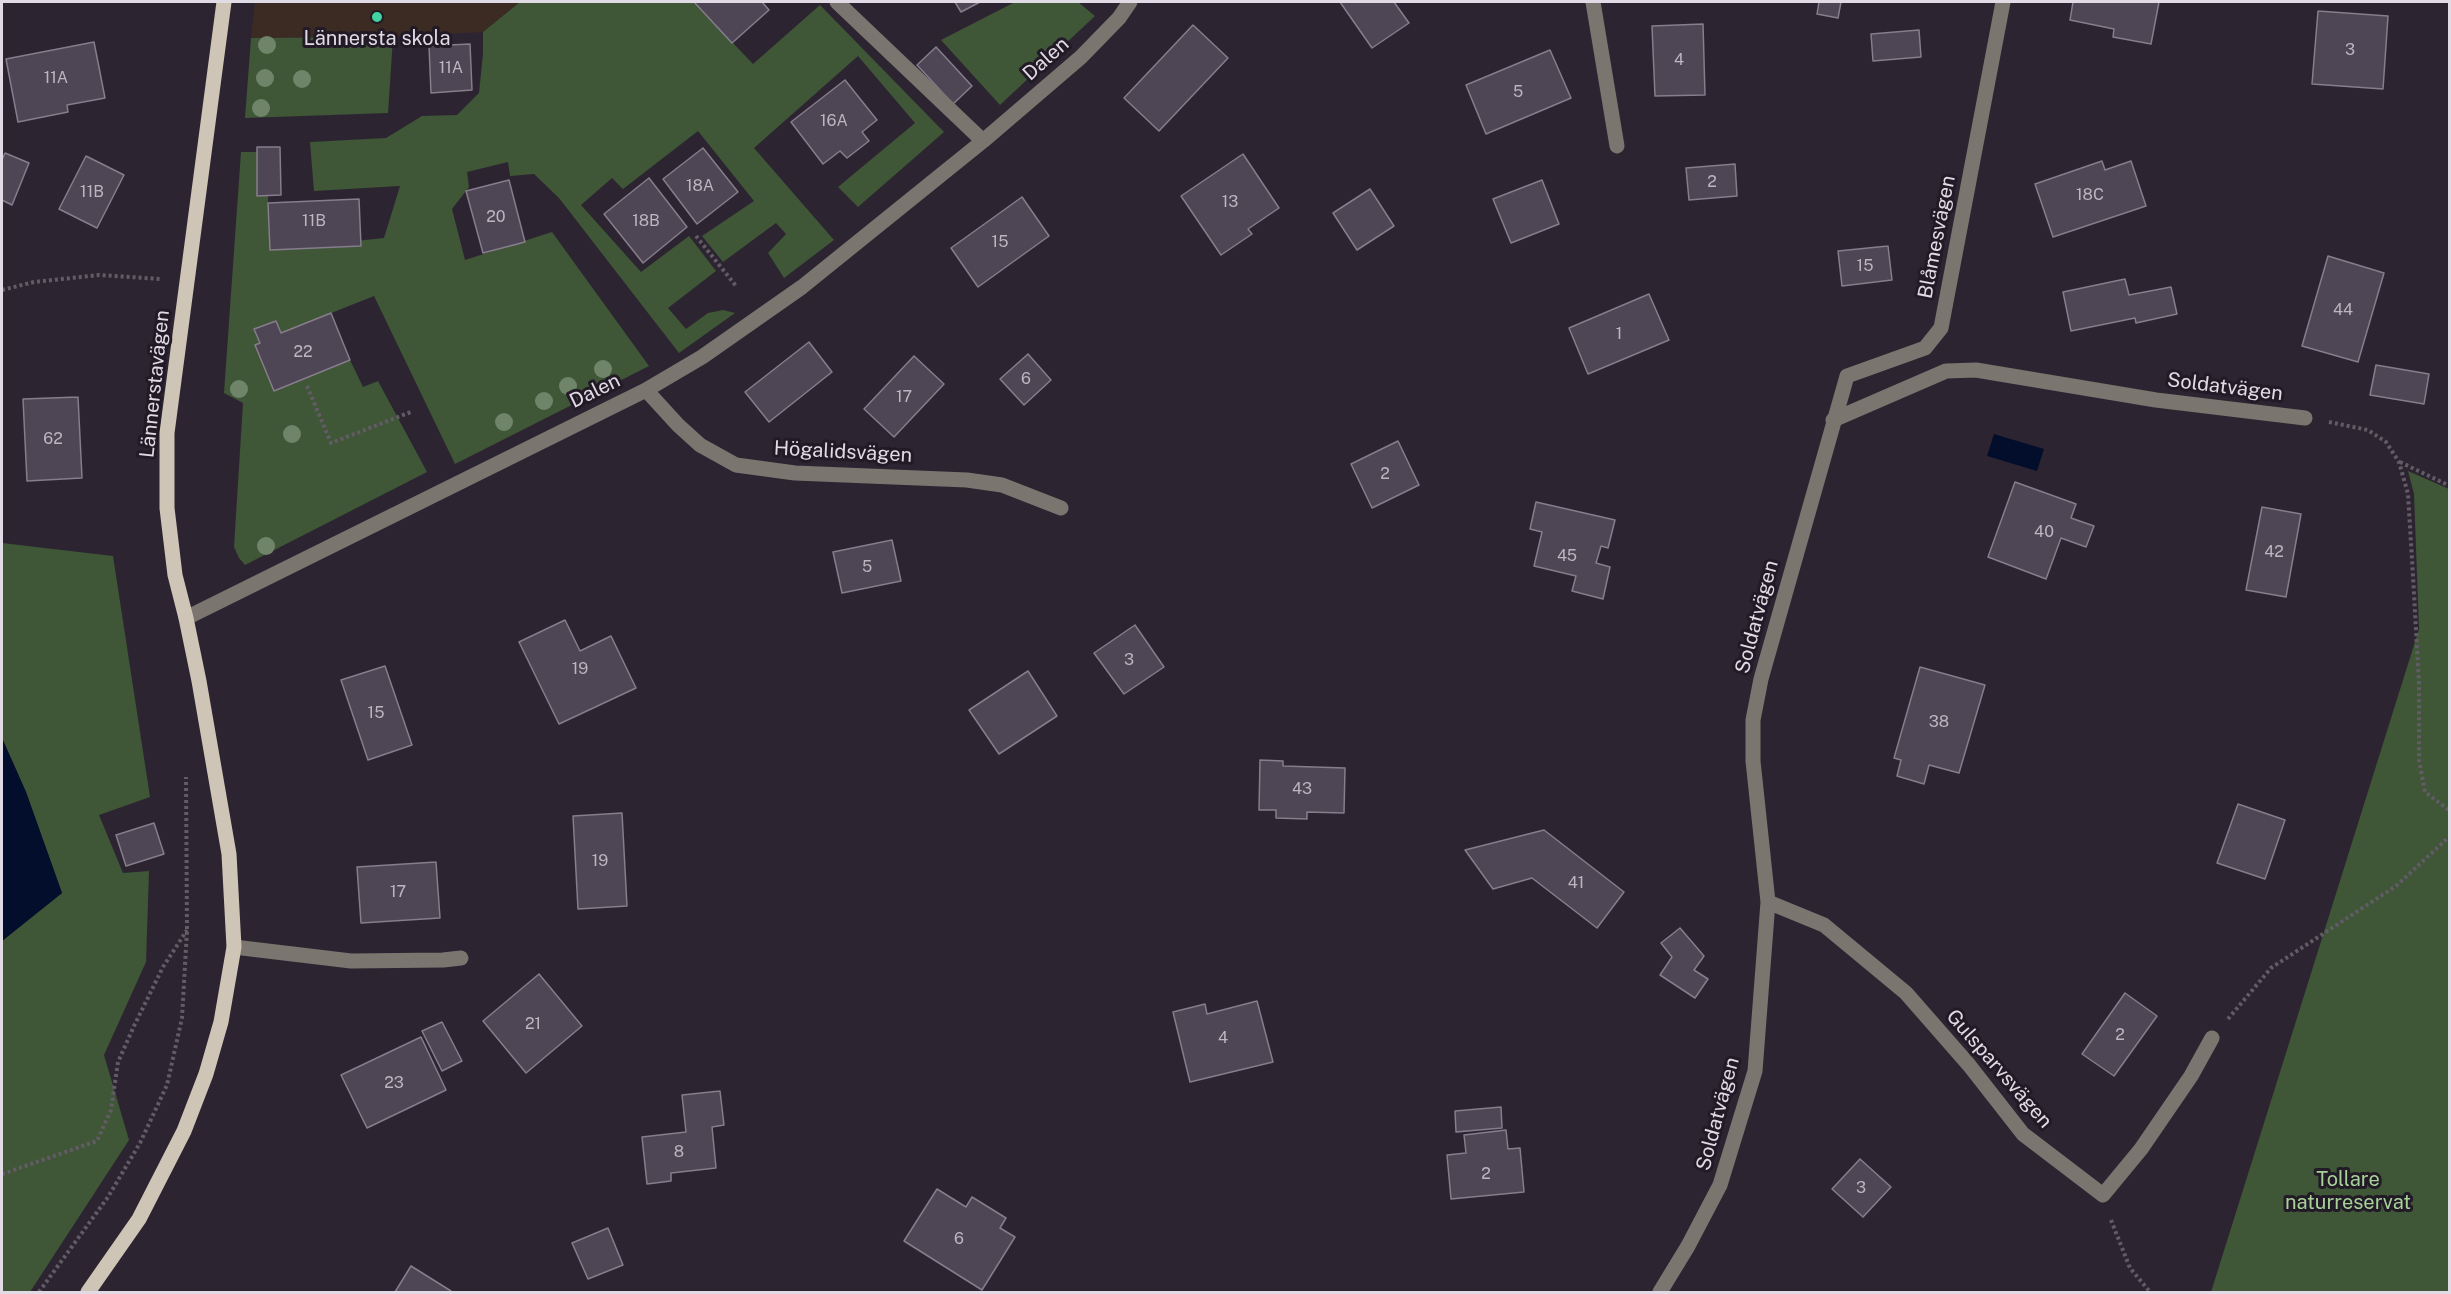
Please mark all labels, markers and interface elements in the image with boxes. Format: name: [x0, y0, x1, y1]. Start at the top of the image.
marker: Lännersta skola: [370, 10, 384, 24]
place label: Lännersta skola: [303, 27, 451, 51]
street label: Dalen: [1018, 32, 1074, 86]
house number: 3: [2345, 40, 2355, 60]
house number: 4: [1674, 50, 1684, 70]
house number: 11A: [439, 58, 463, 78]
house number: 11A: [44, 68, 68, 88]
house number: 5: [1513, 82, 1523, 102]
house number: 16A: [820, 111, 848, 131]
house number: 2: [1707, 172, 1717, 192]
street label: Blåmesvägen: [1913, 173, 1961, 301]
house number: 18A: [686, 176, 714, 196]
house number: 11B: [80, 182, 104, 202]
house number: 18C: [2076, 185, 2104, 205]
house number: 13: [1222, 192, 1238, 212]
house number: 20: [486, 207, 506, 227]
house number: 11B: [302, 211, 326, 231]
house number: 18B: [632, 211, 660, 231]
house number: 15: [992, 232, 1008, 252]
house number: 15: [1857, 256, 1873, 276]
house number: 44: [2333, 300, 2353, 320]
street label: Lännerstavägen: [135, 309, 175, 459]
house number: 1: [1616, 324, 1622, 344]
house number: 22: [293, 342, 313, 362]
street label: Soldatvägen: [2166, 368, 2284, 406]
street label: Dalen: [566, 369, 624, 413]
house number: 6: [1021, 369, 1031, 389]
house number: 17: [896, 387, 912, 407]
house number: 62: [43, 429, 63, 449]
street label: Högalidsvägen: [773, 436, 913, 468]
house number: 2: [1380, 464, 1390, 484]
house number: 40: [2034, 522, 2054, 542]
house number: 42: [2264, 542, 2284, 562]
house number: 45: [1557, 546, 1577, 566]
house number: 5: [862, 557, 872, 577]
street label: Soldatvägen: [1730, 558, 1784, 676]
house number: 3: [1124, 650, 1134, 670]
house number: 19: [572, 659, 588, 679]
house number: 15: [368, 703, 384, 723]
house number: 38: [1929, 712, 1949, 732]
house number: 43: [1292, 779, 1312, 799]
house number: 19: [592, 851, 608, 871]
house number: 41: [1568, 873, 1584, 893]
house number: 17: [390, 882, 406, 902]
street label: Gulsparvsvägen: [1941, 1005, 2057, 1133]
house number: 21: [525, 1014, 541, 1034]
house number: 2: [2115, 1025, 2125, 1045]
house number: 4: [1218, 1028, 1228, 1048]
street label: Soldatvägen: [1691, 1055, 1745, 1173]
house number: 23: [384, 1073, 404, 1093]
house number: 8: [674, 1142, 684, 1162]
house number: 2: [1481, 1164, 1491, 1184]
park label: Tollare naturreservat: [2285, 1168, 2411, 1215]
house number: 3: [1856, 1178, 1866, 1198]
house number: 6: [954, 1229, 964, 1249]

